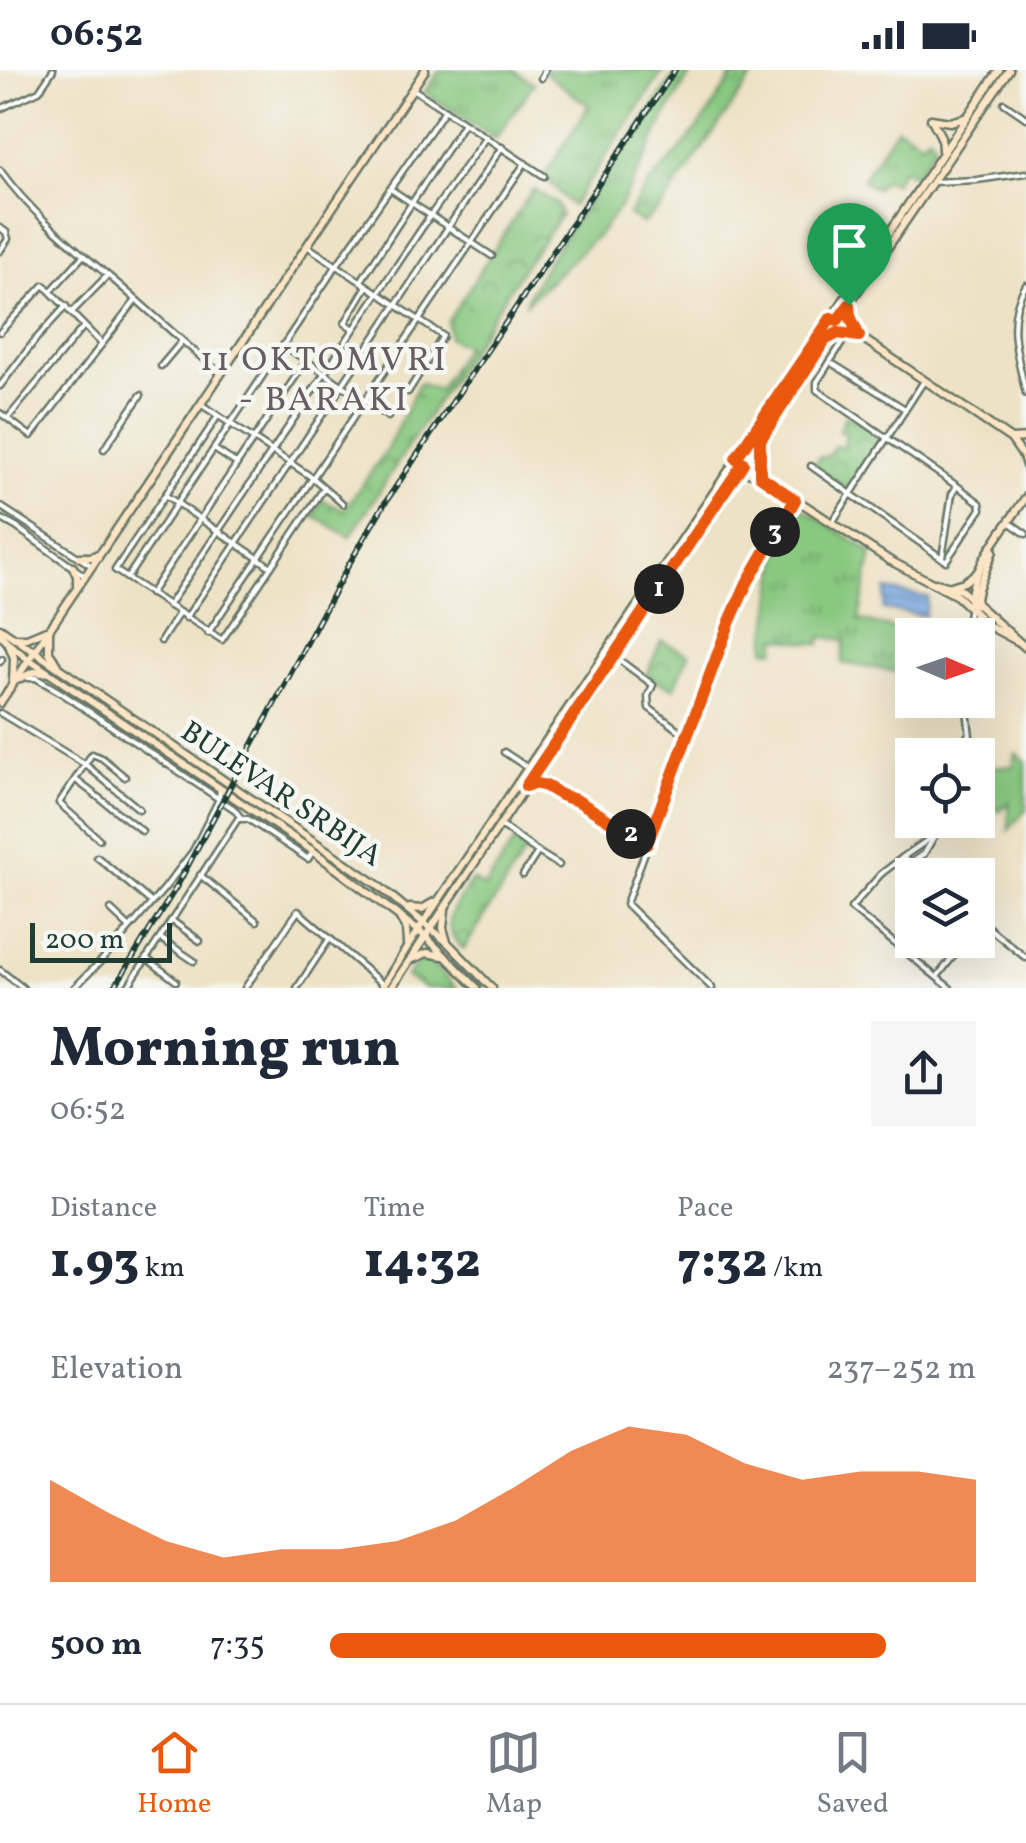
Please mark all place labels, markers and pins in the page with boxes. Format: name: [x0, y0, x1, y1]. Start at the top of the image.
pin: [807, 203, 892, 306]
pin: 3: [750, 507, 800, 557]
pin: 1: [634, 564, 684, 614]
pin: 2: [606, 809, 656, 859]

